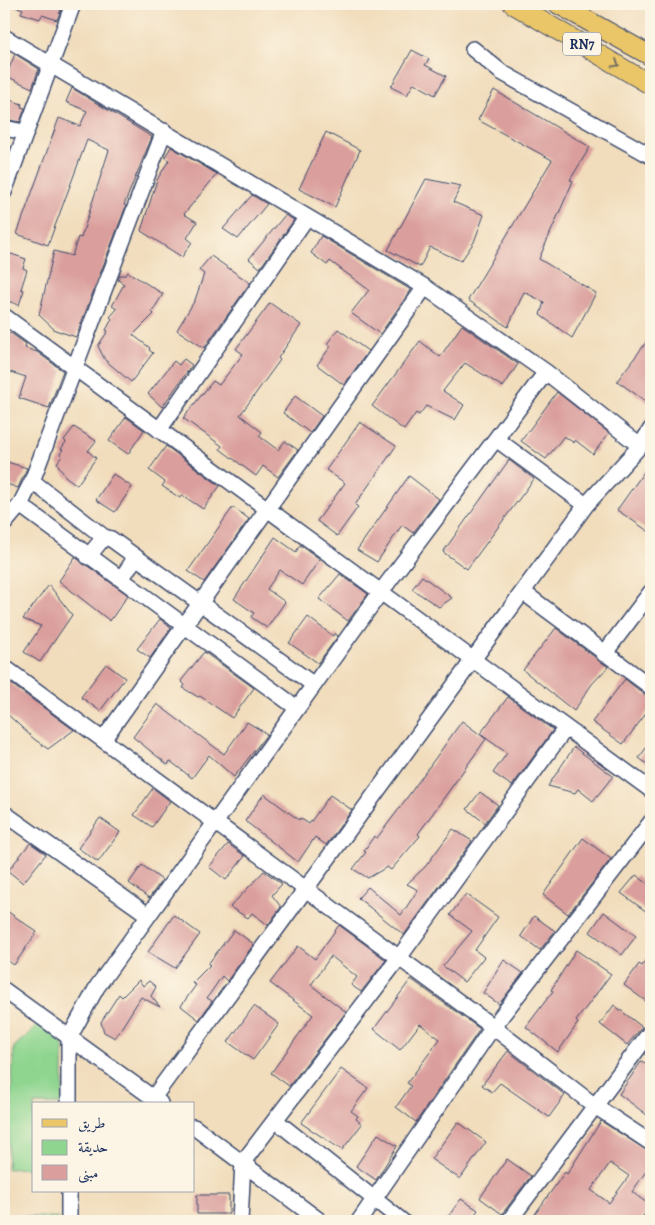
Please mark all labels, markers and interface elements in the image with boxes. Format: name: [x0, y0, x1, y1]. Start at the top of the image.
road number: RN7: [563, 33, 601, 56]
one-way arrow: [610, 58, 619, 68]
legend: [32, 1102, 195, 1192]
text: طريق: [78, 1113, 105, 1133]
text: حديقة: [78, 1137, 108, 1157]
text: مبنى: [78, 1163, 98, 1184]

